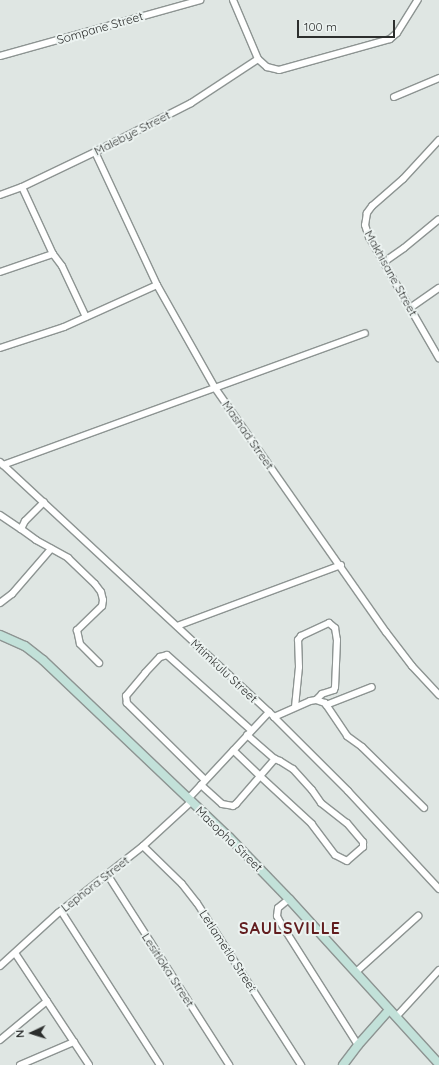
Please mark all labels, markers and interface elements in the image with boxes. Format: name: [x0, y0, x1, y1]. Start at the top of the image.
street label: Sompane Street: [55, 9, 145, 47]
scale bar: [299, 12, 397, 38]
text: 100 m: [304, 19, 337, 34]
street label: Malebye Street: [92, 108, 172, 158]
street label: Makhisane Street: [361, 228, 421, 318]
street label: Mashad Street: [219, 398, 277, 472]
street label: Mtimkulu Street: [188, 636, 260, 706]
street label: Masopha Street: [193, 803, 265, 875]
street label: Lephora Street: [58, 853, 132, 915]
street label: Letlametlo Street: [196, 907, 260, 995]
district label: SAULSVILLE: [239, 918, 341, 938]
street label: Lesitloka Street: [139, 930, 197, 1010]
north arrow: [12, 1013, 52, 1053]
text: N: [13, 1029, 27, 1038]

